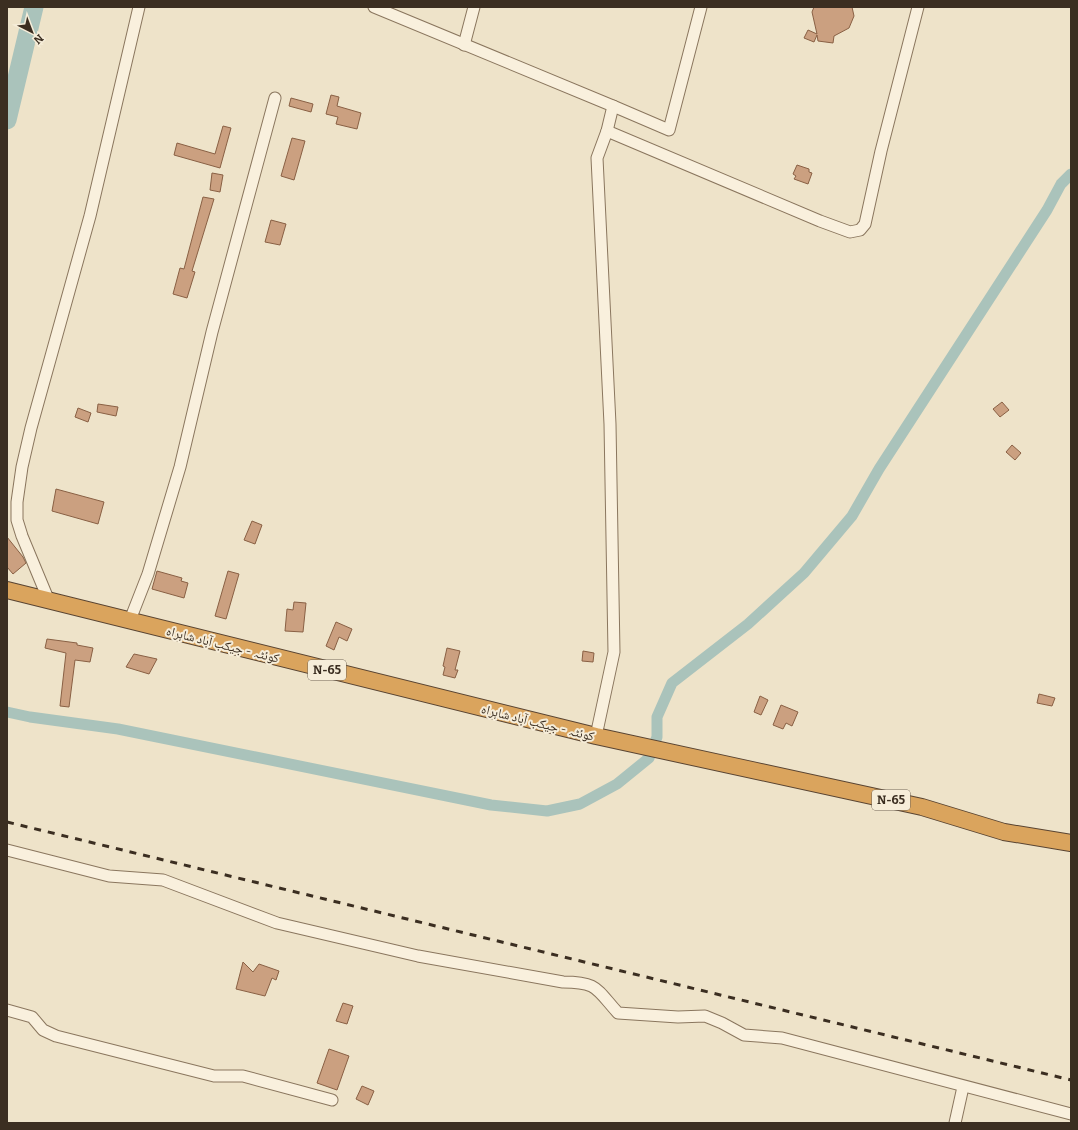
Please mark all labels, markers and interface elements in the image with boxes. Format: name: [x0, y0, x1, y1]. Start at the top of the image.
north arrow: [12, 12, 52, 52]
text: N: [30, 31, 46, 47]
street label: کوئٹہ - جیکب آباد شاہراہ: [165, 623, 282, 667]
road number: N-65: [308, 660, 346, 680]
street label: کوئٹہ - جیکب آباد شاہراہ: [480, 701, 597, 745]
road number: N-65: [872, 790, 910, 810]

